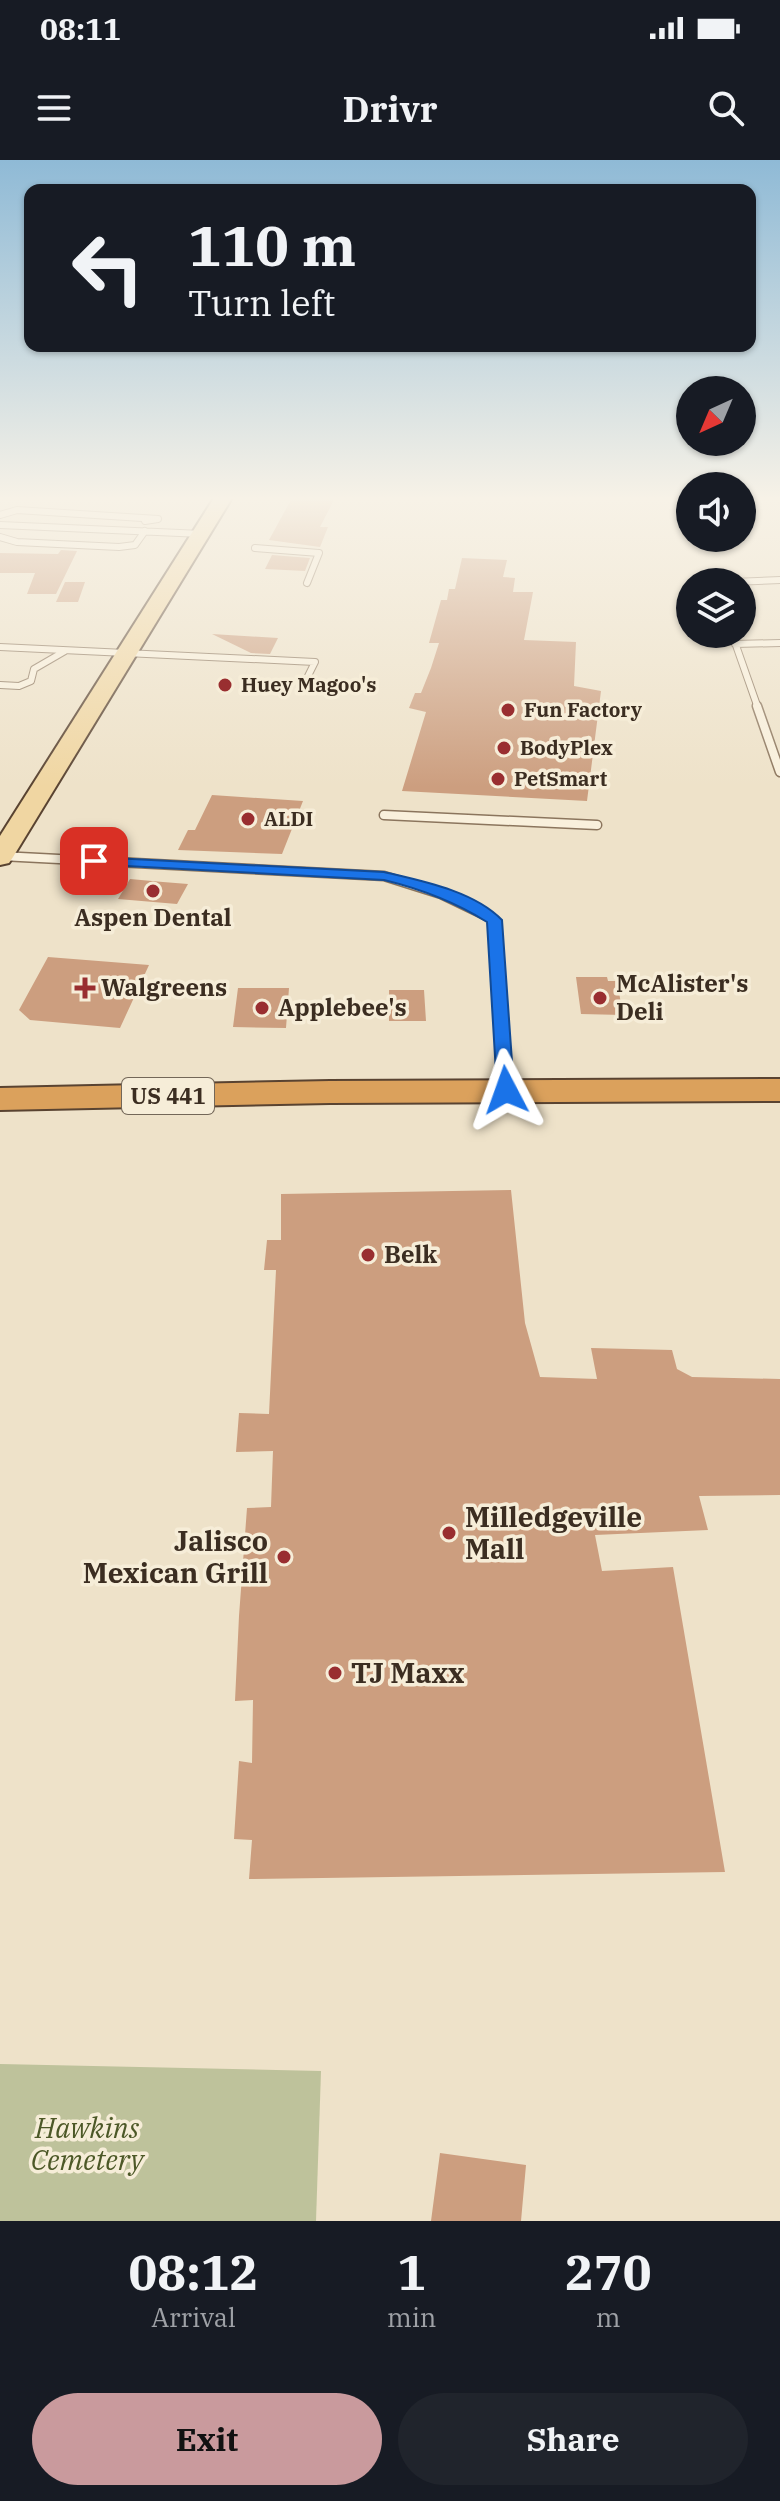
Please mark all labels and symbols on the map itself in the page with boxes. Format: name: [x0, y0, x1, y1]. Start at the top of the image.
north arrow: [676, 376, 756, 456]
place label: Huey Magoo's: [241, 671, 376, 698]
marker: Huey Magoo's: [216, 676, 234, 694]
place label: Fun Factory: [524, 696, 643, 723]
marker: Fun Factory: [499, 701, 517, 719]
place label: BodyPlex: [520, 734, 613, 761]
marker: BodyPlex: [495, 739, 513, 757]
place label: PetSmart: [514, 765, 608, 792]
marker: PetSmart: [489, 770, 507, 788]
place label: ALDI: [264, 805, 313, 832]
marker: ALDI: [239, 810, 257, 828]
pin: [60, 827, 128, 895]
marker: Aspen Dental: [144, 882, 162, 900]
place label: Aspen Dental: [74, 901, 232, 933]
place label: McAlister's Deli: [616, 967, 749, 1027]
place label: Walgreens: [101, 971, 227, 1003]
marker: Walgreens: [76, 979, 94, 997]
marker: McAlister's Deli: [591, 989, 609, 1007]
place label: Applebee's: [278, 991, 407, 1023]
marker: Applebee's: [253, 999, 271, 1017]
position arrow: [464, 1048, 548, 1132]
road number: US 441: [122, 1078, 214, 1114]
place label: Belk: [384, 1238, 437, 1270]
marker: Belk: [359, 1246, 377, 1264]
place label: Milledgeville Mall: [465, 1498, 642, 1567]
place label: Jalisco Mexican Grill: [83, 1522, 268, 1591]
marker: Milledgeville Mall: [440, 1524, 458, 1542]
marker: Jalisco Mexican Grill: [275, 1548, 293, 1566]
place label: TJ Maxx: [351, 1654, 465, 1691]
marker: TJ Maxx: [326, 1664, 344, 1682]
park label: Hawkins Cemetery: [31, 2109, 146, 2178]

